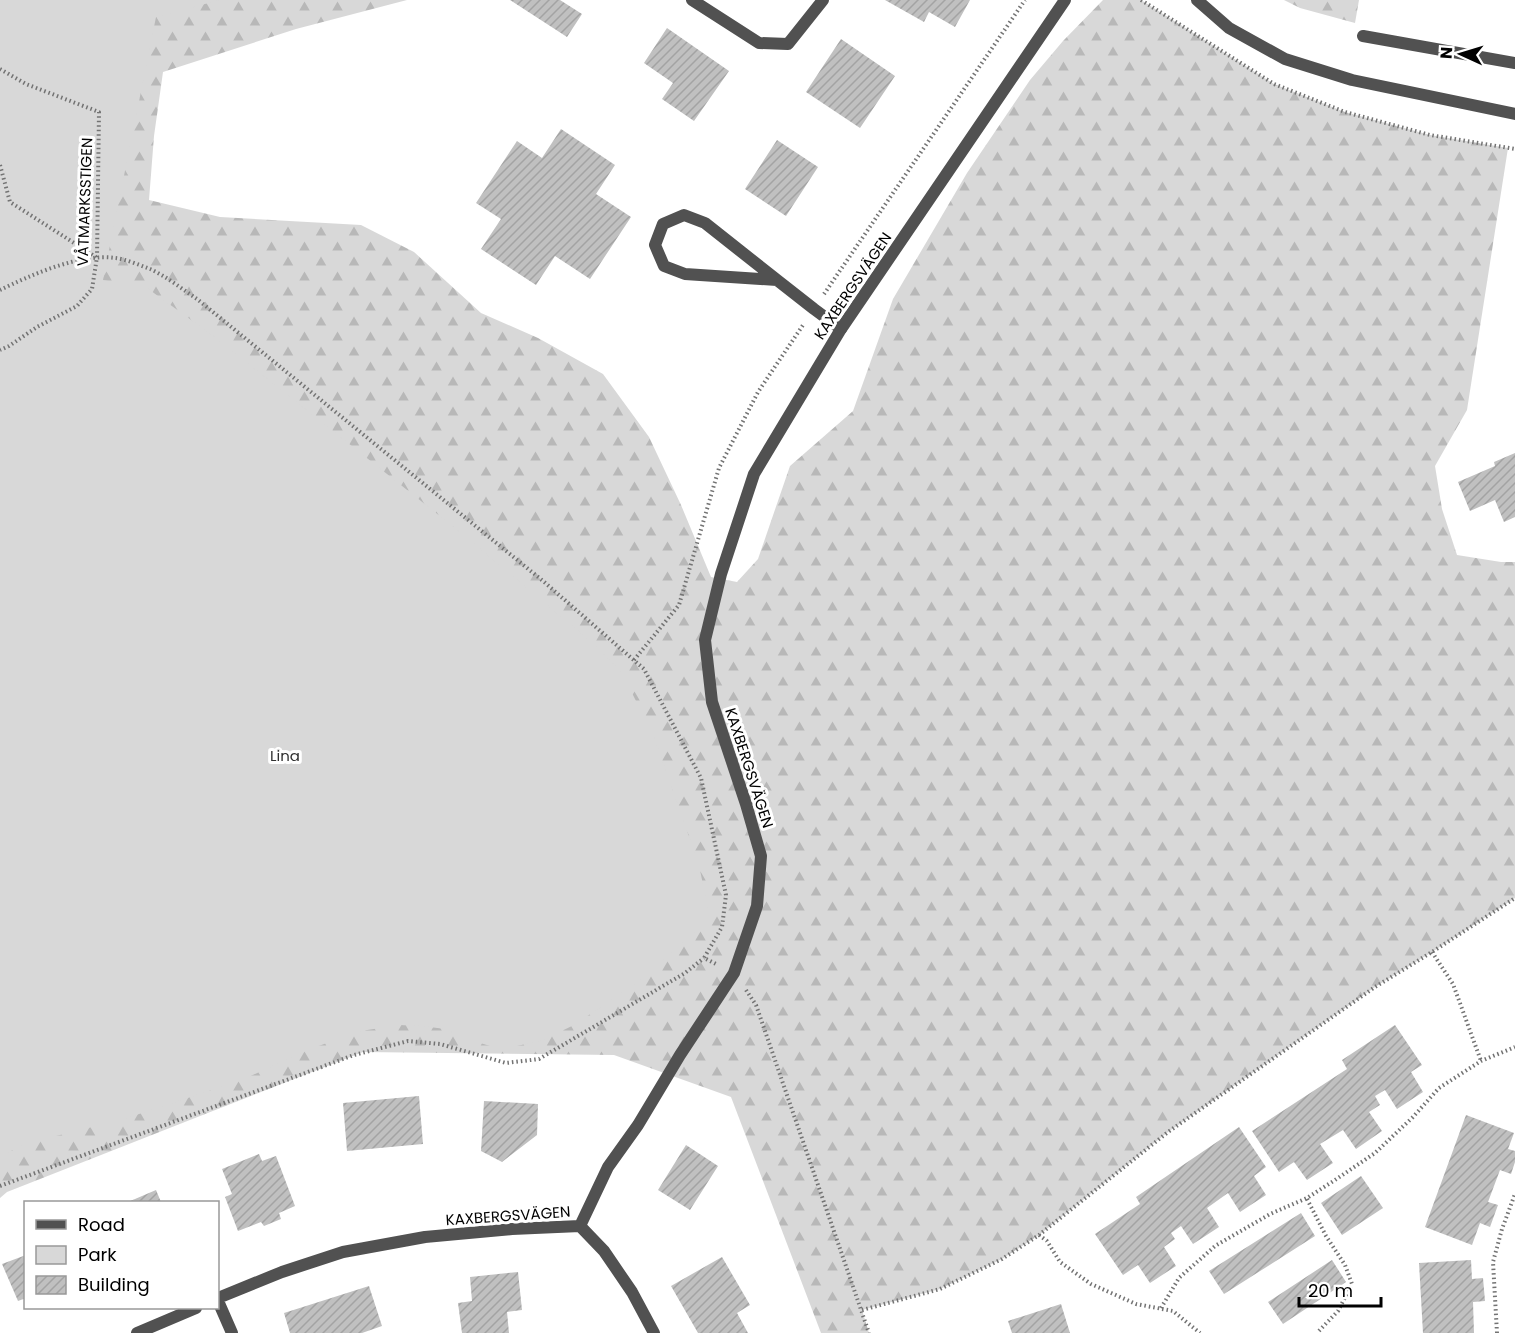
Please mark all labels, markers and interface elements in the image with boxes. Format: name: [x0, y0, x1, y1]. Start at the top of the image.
north arrow: [1431, 24, 1491, 84]
text: N: [1435, 46, 1458, 60]
street label: VÅTMARKSSTIGEN: [72, 137, 97, 267]
street label: KAXBERGSVÄGEN: [809, 228, 896, 343]
street label: KAXBERGSVÄGEN: [720, 705, 779, 831]
park label: Lina: [270, 745, 300, 766]
legend: [24, 1201, 219, 1309]
street label: KAXBERGSVÄGEN: [445, 1201, 571, 1230]
text: Road: [78, 1212, 125, 1237]
text: Park: [78, 1242, 117, 1267]
scale bar: [1299, 1270, 1382, 1308]
text: Building: [78, 1272, 150, 1297]
text: 20 m: [1308, 1278, 1353, 1303]

